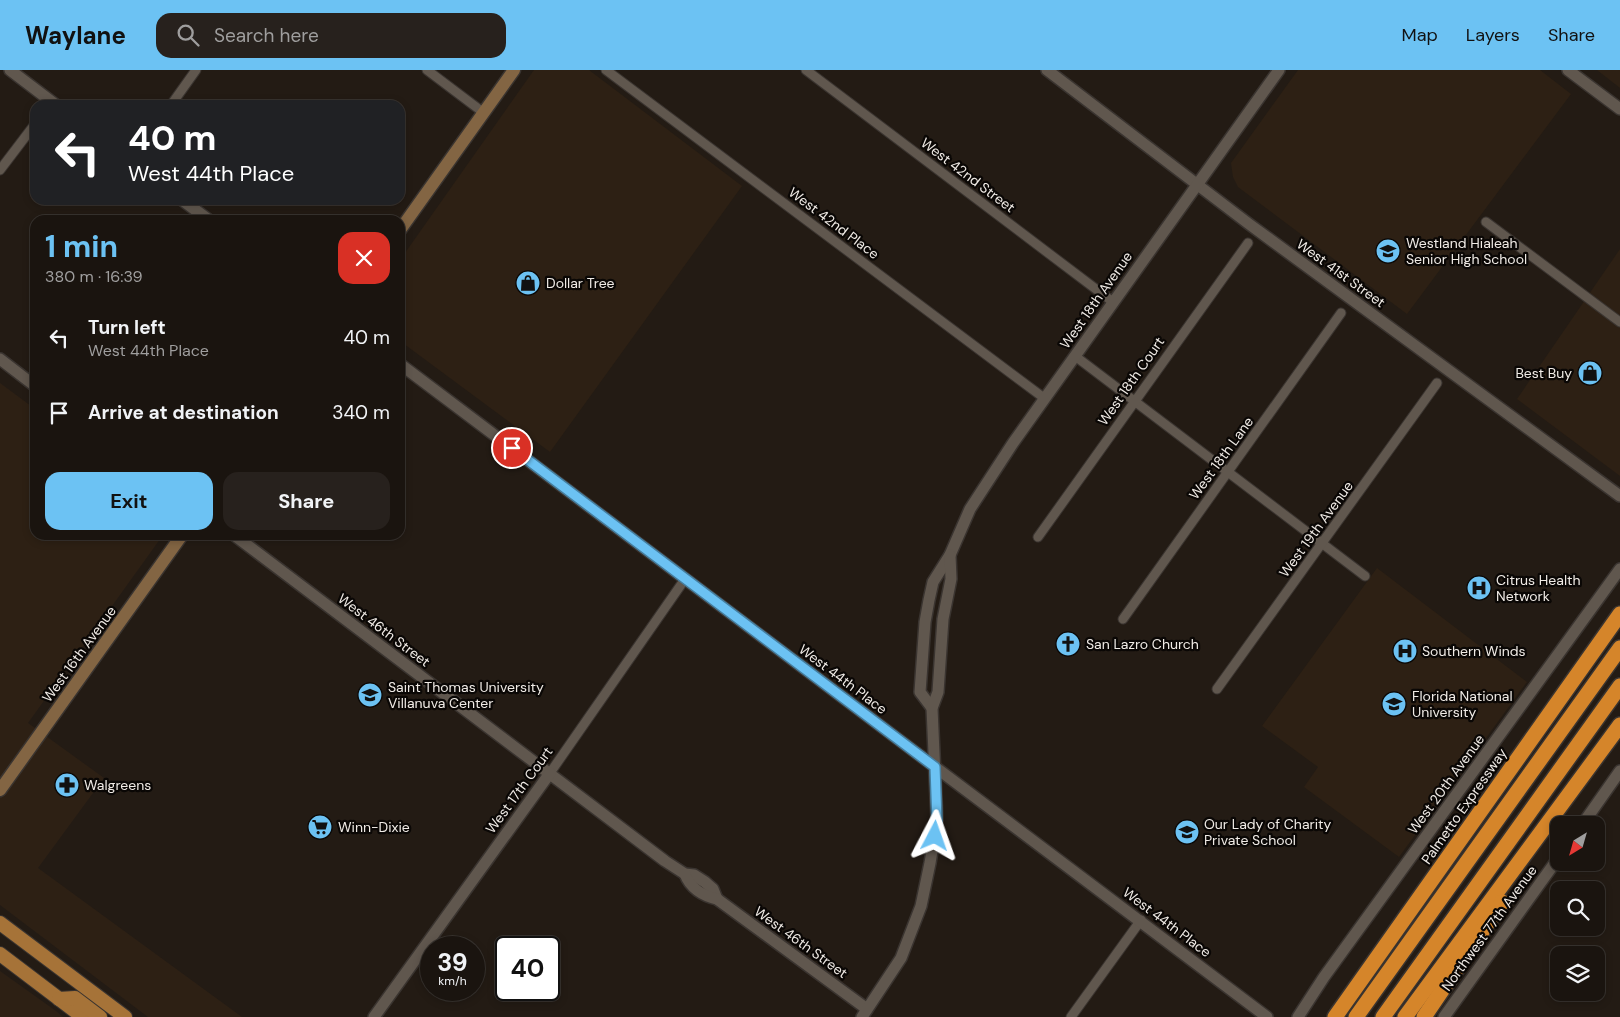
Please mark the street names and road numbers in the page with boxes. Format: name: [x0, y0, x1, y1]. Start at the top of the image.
street label: West 42nd Street: [917, 134, 1019, 216]
street label: West 42nd Place: [785, 183, 883, 263]
street label: West 41st Street: [1293, 235, 1389, 311]
street label: West 18th Avenue: [1056, 248, 1136, 352]
street label: West 18th Court: [1094, 333, 1168, 429]
street label: West 18th Lane: [1185, 413, 1257, 503]
street label: West 19th Avenue: [1275, 477, 1357, 581]
street label: West 46th Street: [334, 589, 434, 671]
street label: West 16th Avenue: [38, 602, 120, 706]
street label: West 44th Place: [795, 640, 891, 718]
street label: West 20th Avenue: [1404, 731, 1488, 837]
street label: West 17th Court: [481, 743, 557, 837]
street label: Palmetto Expressway: [1417, 744, 1511, 867]
street label: Northwest 77th Avenue: [1437, 862, 1541, 994]
street label: West 44th Place: [1119, 883, 1215, 961]
street label: West 46th Street: [751, 902, 851, 982]

